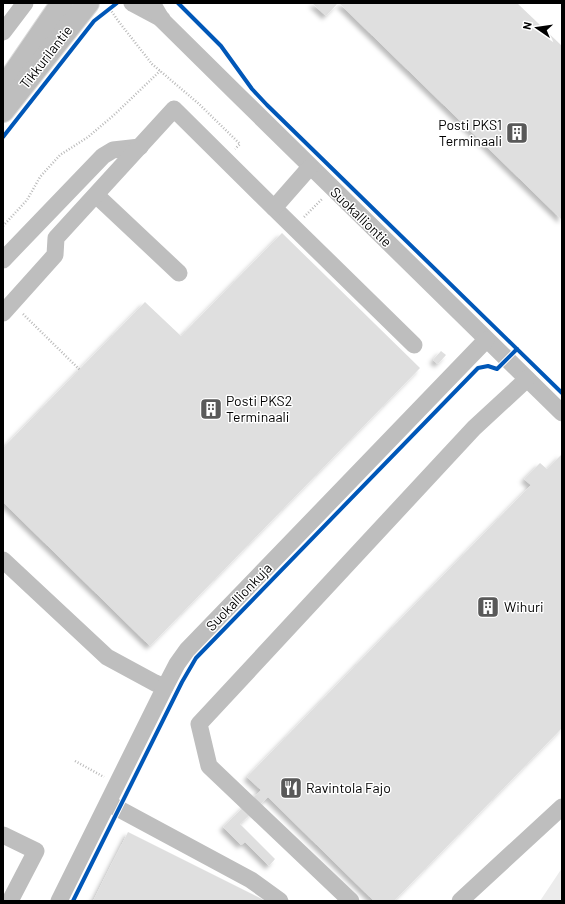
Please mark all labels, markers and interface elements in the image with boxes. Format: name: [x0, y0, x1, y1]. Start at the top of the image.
north arrow: [517, 8, 557, 48]
text: N: [520, 21, 534, 31]
street label: Tikkurilantie: [16, 22, 76, 92]
place label: Posti PKS1 Terminaali: [438, 116, 502, 149]
building icon: Posti PKS1 Terminaali: [504, 120, 530, 146]
street label: Suokalliontie: [327, 183, 396, 250]
place label: Posti PKS2 Terminaali: [226, 392, 292, 425]
building icon: Posti PKS2 Terminaali: [198, 396, 224, 422]
street label: Suokallionkuja: [202, 559, 275, 634]
building icon: Wihuri: [475, 594, 501, 620]
place label: Wihuri: [504, 598, 544, 615]
restaurant icon: Ravintola Fajo: [278, 775, 304, 801]
place label: Ravintola Fajo: [306, 779, 391, 796]

